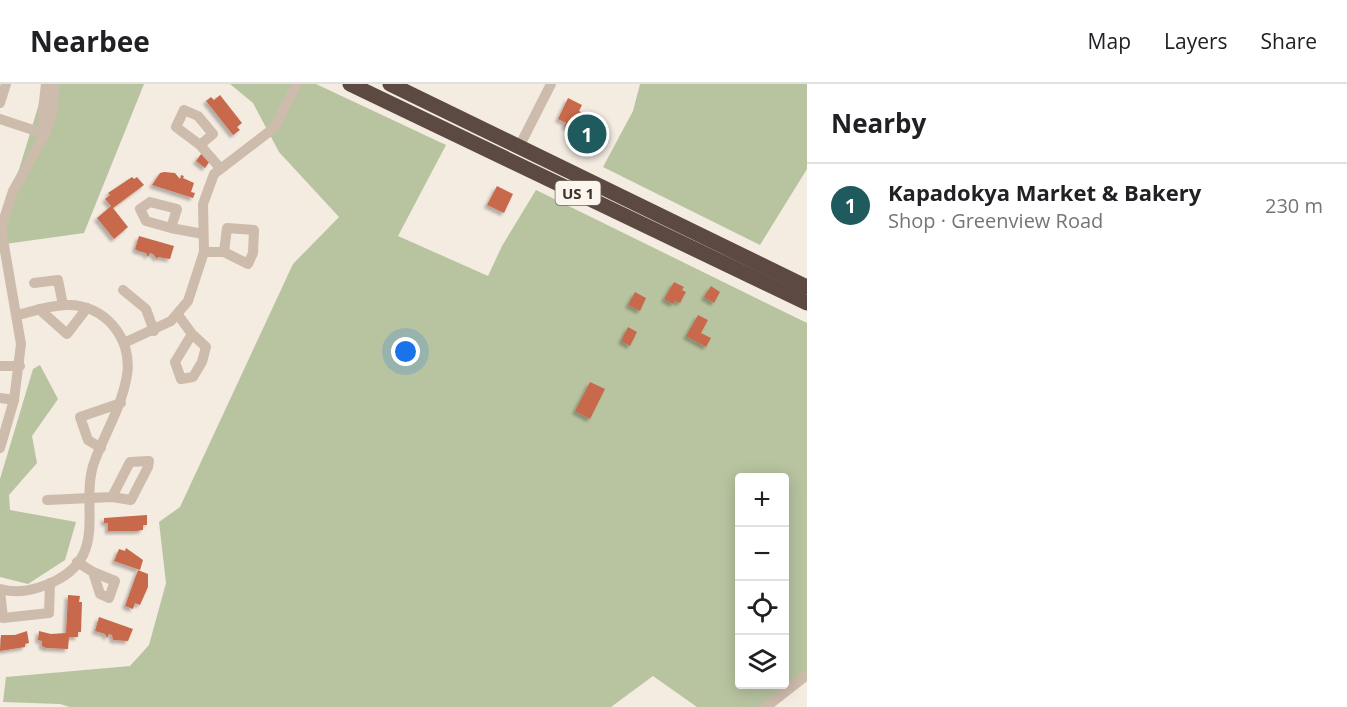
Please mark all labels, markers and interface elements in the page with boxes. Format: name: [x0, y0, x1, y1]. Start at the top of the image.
text: Nearbee: [30, 22, 150, 60]
text: Map: [1088, 27, 1131, 55]
text: Layers: [1164, 27, 1228, 55]
text: Share: [1261, 27, 1317, 55]
text: Nearby: [831, 105, 926, 141]
pin: 1: [568, 112, 606, 156]
text: Kapadokya Market & Bakery: [888, 177, 1201, 207]
road number: US 1: [556, 181, 600, 205]
text: 1: [845, 192, 856, 219]
text: 230 m: [1265, 192, 1323, 219]
text: Shop · Greenview Road: [888, 207, 1103, 234]
your location: [391, 337, 420, 366]
map controls: [735, 473, 789, 689]
button: +: [735, 473, 789, 527]
button: −: [735, 527, 789, 581]
button: locate: [735, 581, 789, 635]
button: layers: [735, 635, 789, 689]

